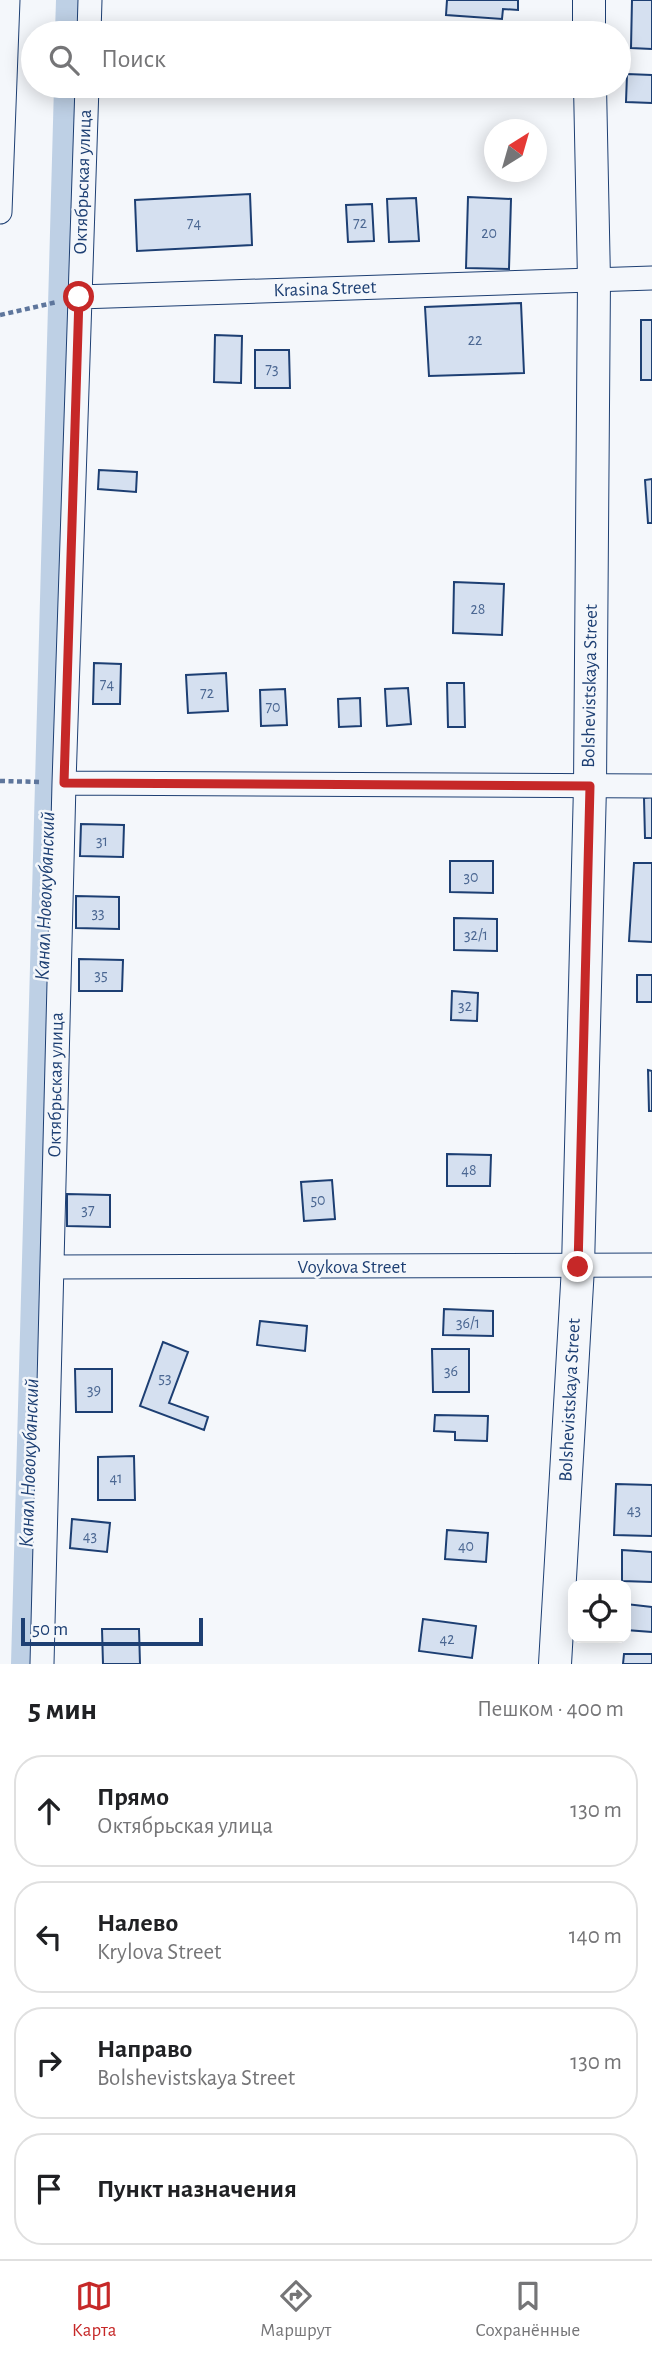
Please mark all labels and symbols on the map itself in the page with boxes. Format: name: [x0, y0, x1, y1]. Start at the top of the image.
street label: Октябрьская улица: [71, 109, 95, 255]
north arrow: [484, 119, 547, 182]
house number: 74: [187, 215, 201, 231]
house number: 72: [353, 215, 367, 231]
house number: 20: [481, 225, 497, 241]
street label: Krasina Street: [273, 278, 377, 300]
route start: [63, 281, 94, 312]
house number: 22: [468, 332, 482, 348]
house number: 73: [265, 361, 279, 377]
house number: 28: [471, 601, 485, 617]
street label: Bolshevistskaya Street: [579, 604, 601, 768]
house number: 74: [100, 676, 114, 692]
house number: 72: [200, 685, 214, 701]
house number: 70: [265, 699, 281, 715]
water label: Канал Новокубанский: [32, 811, 58, 981]
house number: 31: [96, 833, 108, 849]
house number: 30: [463, 869, 479, 885]
house number: 33: [91, 905, 105, 921]
house number: 32/1: [464, 927, 488, 943]
house number: 35: [94, 967, 108, 983]
house number: 32: [458, 998, 472, 1014]
street label: Октябрьская улица: [45, 1012, 67, 1158]
house number: 48: [461, 1162, 477, 1178]
house number: 50: [310, 1192, 326, 1208]
house number: 37: [81, 1202, 95, 1218]
route end: [562, 1251, 593, 1282]
street label: Voykova Street: [298, 1258, 406, 1277]
house number: 36/1: [456, 1315, 480, 1331]
street label: Bolshevistskaya Street: [556, 1318, 584, 1482]
house number: 36: [444, 1363, 458, 1379]
house number: 53: [158, 1370, 172, 1386]
water label: Канал Новокубанский: [16, 1378, 42, 1548]
house number: 39: [87, 1382, 101, 1398]
house number: 41: [109, 1470, 123, 1486]
house number: 43: [627, 1502, 641, 1518]
house number: 43: [83, 1528, 97, 1544]
house number: 40: [458, 1538, 474, 1554]
scale bar: [21, 1615, 203, 1647]
house number: 42: [440, 1631, 454, 1647]

